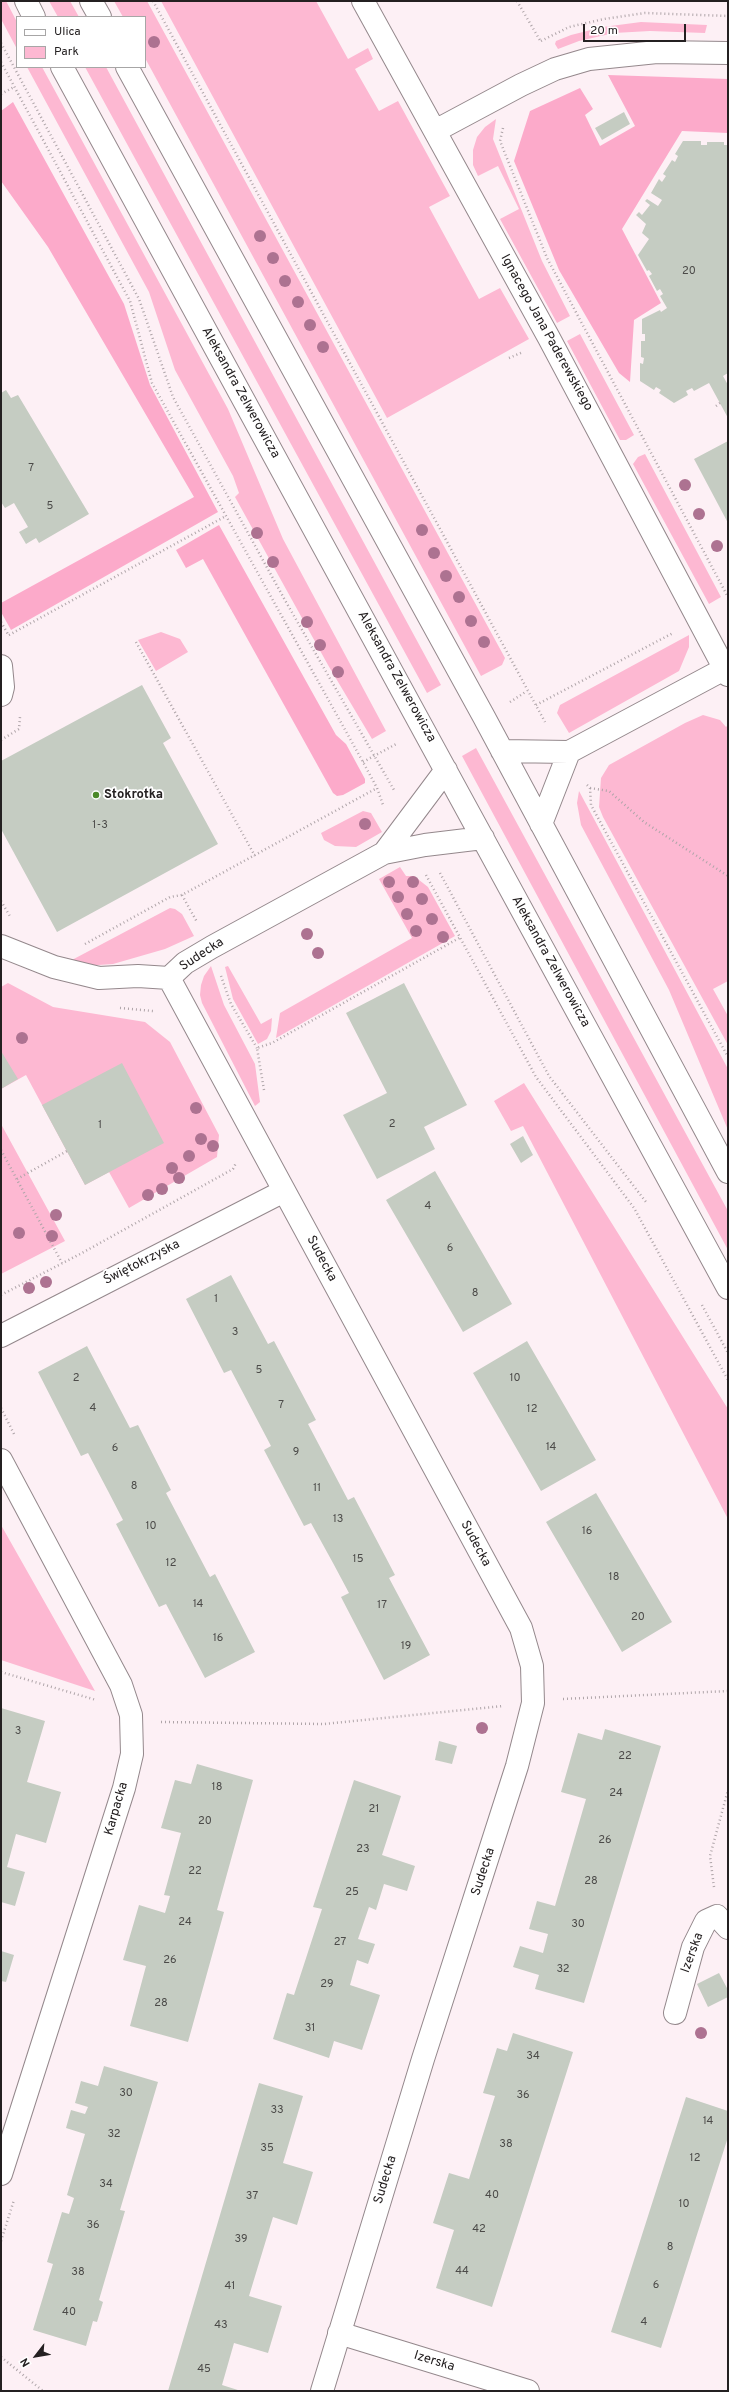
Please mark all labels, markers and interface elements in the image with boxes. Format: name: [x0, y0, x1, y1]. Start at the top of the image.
legend: [16, 16, 146, 68]
scale bar: [585, 16, 688, 42]
text: 20 m: [590, 23, 618, 39]
text: Ulica: [54, 24, 81, 40]
text: Park: [54, 44, 79, 60]
street label: Ignacego Jana Paderewskiego: [496, 252, 596, 414]
house number: 20: [682, 265, 696, 279]
street label: Aleksandra Zelwerowicza: [197, 325, 283, 461]
house number: 7: [28, 462, 34, 476]
house number: 5: [47, 500, 53, 514]
street label: Aleksandra Zelwerowicza: [353, 609, 439, 745]
place label: Stokrotka: [104, 787, 163, 803]
marker: Stokrotka: [91, 790, 101, 800]
house number: 1-3: [92, 819, 108, 833]
street label: Aleksandra Zelwerowicza: [507, 894, 593, 1030]
street label: Sudecka: [177, 935, 227, 975]
house number: 2: [389, 1118, 395, 1132]
house number: 1: [98, 1119, 102, 1133]
house number: 4: [425, 1200, 431, 1214]
street label: Sudecka: [302, 1233, 340, 1285]
street label: Świętokrzyska: [101, 1237, 183, 1289]
house number: 6: [447, 1242, 453, 1256]
house number: 8: [472, 1287, 478, 1301]
house number: 1: [214, 1293, 218, 1307]
house number: 3: [232, 1326, 238, 1340]
house number: 5: [256, 1364, 262, 1378]
house number: 2: [73, 1372, 79, 1386]
house number: 10: [509, 1372, 521, 1386]
house number: 7: [278, 1399, 284, 1413]
house number: 4: [90, 1402, 96, 1416]
house number: 12: [527, 1403, 537, 1417]
house number: 14: [546, 1441, 556, 1455]
house number: 6: [112, 1442, 118, 1456]
house number: 9: [293, 1446, 299, 1460]
house number: 8: [131, 1480, 137, 1494]
house number: 11: [313, 1482, 321, 1496]
house number: 13: [333, 1513, 343, 1527]
street label: Sudecka: [456, 1518, 494, 1570]
house number: 10: [145, 1520, 157, 1534]
house number: 16: [582, 1525, 592, 1539]
house number: 15: [353, 1553, 363, 1567]
house number: 12: [166, 1557, 176, 1571]
house number: 18: [609, 1571, 619, 1585]
house number: 14: [193, 1598, 203, 1612]
house number: 17: [377, 1599, 387, 1613]
house number: 20: [631, 1611, 645, 1625]
house number: 16: [213, 1632, 223, 1646]
house number: 19: [401, 1640, 411, 1654]
house number: 3: [15, 1725, 21, 1739]
house number: 22: [618, 1750, 632, 1764]
street label: Karpacka: [102, 1780, 132, 1838]
house number: 18: [212, 1781, 222, 1795]
house number: 24: [609, 1787, 623, 1801]
house number: 21: [369, 1803, 379, 1817]
house number: 20: [198, 1815, 212, 1829]
house number: 26: [598, 1834, 612, 1848]
house number: 23: [356, 1843, 370, 1857]
street label: Sudecka: [469, 1846, 499, 1898]
house number: 22: [188, 1865, 202, 1879]
house number: 28: [584, 1875, 598, 1889]
house number: 25: [345, 1886, 359, 1900]
house number: 24: [178, 1916, 192, 1930]
house number: 30: [571, 1918, 585, 1932]
street label: Izerska: [679, 1931, 707, 1975]
house number: 27: [334, 1936, 346, 1950]
house number: 26: [163, 1954, 177, 1968]
house number: 32: [556, 1963, 570, 1977]
house number: 29: [320, 1978, 334, 1992]
house number: 28: [154, 1997, 168, 2011]
house number: 31: [305, 2022, 315, 2036]
house number: 34: [526, 2050, 540, 2064]
house number: 30: [119, 2087, 133, 2101]
house number: 36: [516, 2089, 530, 2103]
house number: 33: [270, 2104, 284, 2118]
house number: 14: [703, 2115, 713, 2129]
house number: 32: [107, 2128, 121, 2142]
house number: 38: [499, 2138, 513, 2152]
house number: 35: [260, 2142, 274, 2156]
house number: 12: [690, 2152, 700, 2166]
street label: Sudecka: [371, 2154, 401, 2206]
house number: 34: [99, 2178, 113, 2192]
house number: 40: [485, 2189, 499, 2203]
house number: 37: [246, 2190, 258, 2204]
house number: 10: [678, 2198, 690, 2212]
house number: 36: [86, 2219, 100, 2233]
house number: 42: [472, 2223, 486, 2237]
house number: 39: [235, 2233, 247, 2247]
house number: 8: [667, 2241, 673, 2255]
house number: 44: [455, 2265, 469, 2279]
house number: 38: [71, 2266, 85, 2280]
house number: 6: [653, 2279, 659, 2293]
house number: 41: [225, 2280, 235, 2294]
house number: 40: [62, 2306, 76, 2320]
house number: 4: [641, 2316, 647, 2330]
house number: 43: [214, 2319, 228, 2333]
north arrow: [16, 2336, 56, 2376]
street label: Izerska: [412, 2348, 456, 2376]
text: N: [18, 2355, 34, 2369]
house number: 45: [197, 2363, 211, 2377]

